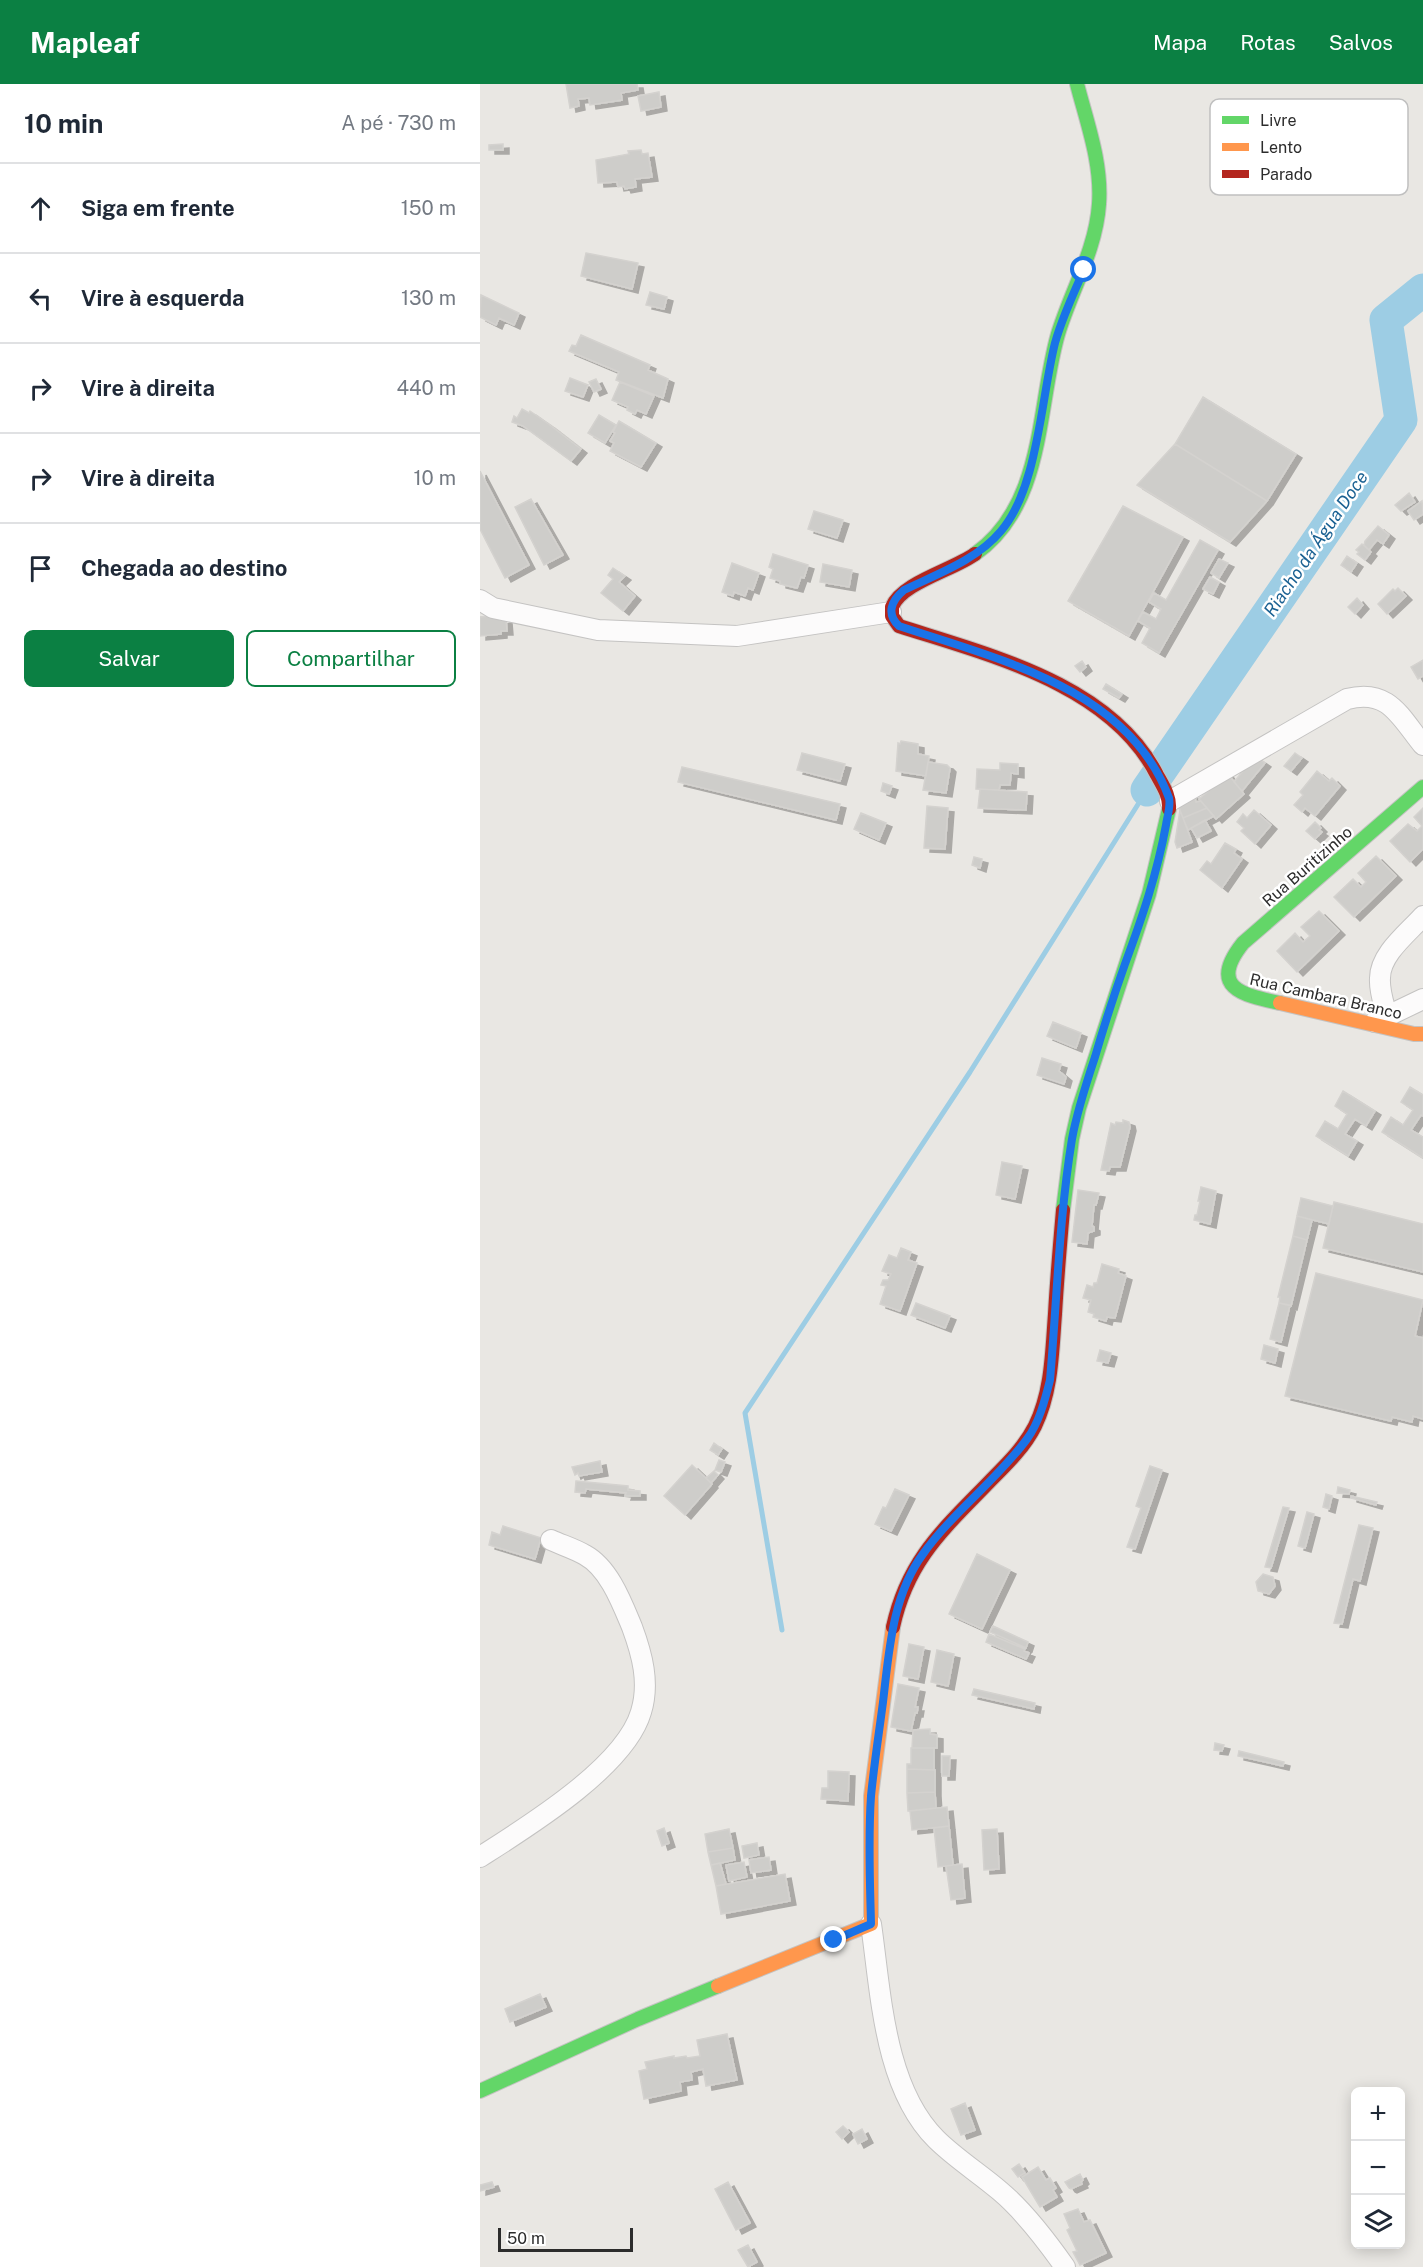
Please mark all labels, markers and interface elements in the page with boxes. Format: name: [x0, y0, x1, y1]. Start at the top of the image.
text: Mapleaf: [30, 26, 140, 59]
text: Mapa: [1153, 30, 1207, 55]
text: Rotas: [1240, 30, 1296, 55]
text: Salvos: [1329, 30, 1393, 55]
legend: [1210, 99, 1408, 195]
text: 10 min: [24, 108, 103, 139]
text: A pé · 730 m: [341, 111, 456, 135]
text: Livre: [1260, 111, 1296, 130]
text: Lento: [1260, 138, 1302, 157]
text: Parado: [1260, 165, 1312, 184]
icon: ahead: [24, 192, 57, 225]
text: Siga em frente: [81, 195, 235, 221]
text: 150 m: [401, 196, 456, 220]
route start: [1070, 256, 1096, 282]
icon: left: [24, 282, 57, 315]
text: Vire à esquerda: [81, 285, 245, 311]
text: 130 m: [401, 286, 456, 310]
icon: right: [24, 372, 57, 405]
text: Vire à direita: [81, 375, 215, 401]
text: 440 m: [396, 376, 456, 400]
icon: right: [24, 462, 57, 495]
text: Vire à direita: [81, 465, 215, 491]
text: 10 m: [413, 466, 456, 490]
water label: Riacho da Água Doce: [1258, 466, 1372, 620]
icon: arrive: [24, 552, 57, 585]
text: Chegada ao destino: [81, 555, 287, 581]
button: Salvar: [24, 630, 234, 687]
button: Compartilhar: [246, 630, 456, 687]
street label: Rua Buritizinho: [1259, 822, 1356, 910]
street label: Rua Cambara Branco: [1248, 970, 1404, 1023]
route end: [820, 1926, 846, 1952]
map controls: [1351, 2087, 1405, 2249]
button: +: [1351, 2087, 1405, 2141]
button: −: [1351, 2141, 1405, 2195]
button: layers: [1351, 2195, 1405, 2249]
scale bar: [498, 2225, 633, 2252]
text: 50 m: [507, 2229, 545, 2248]

